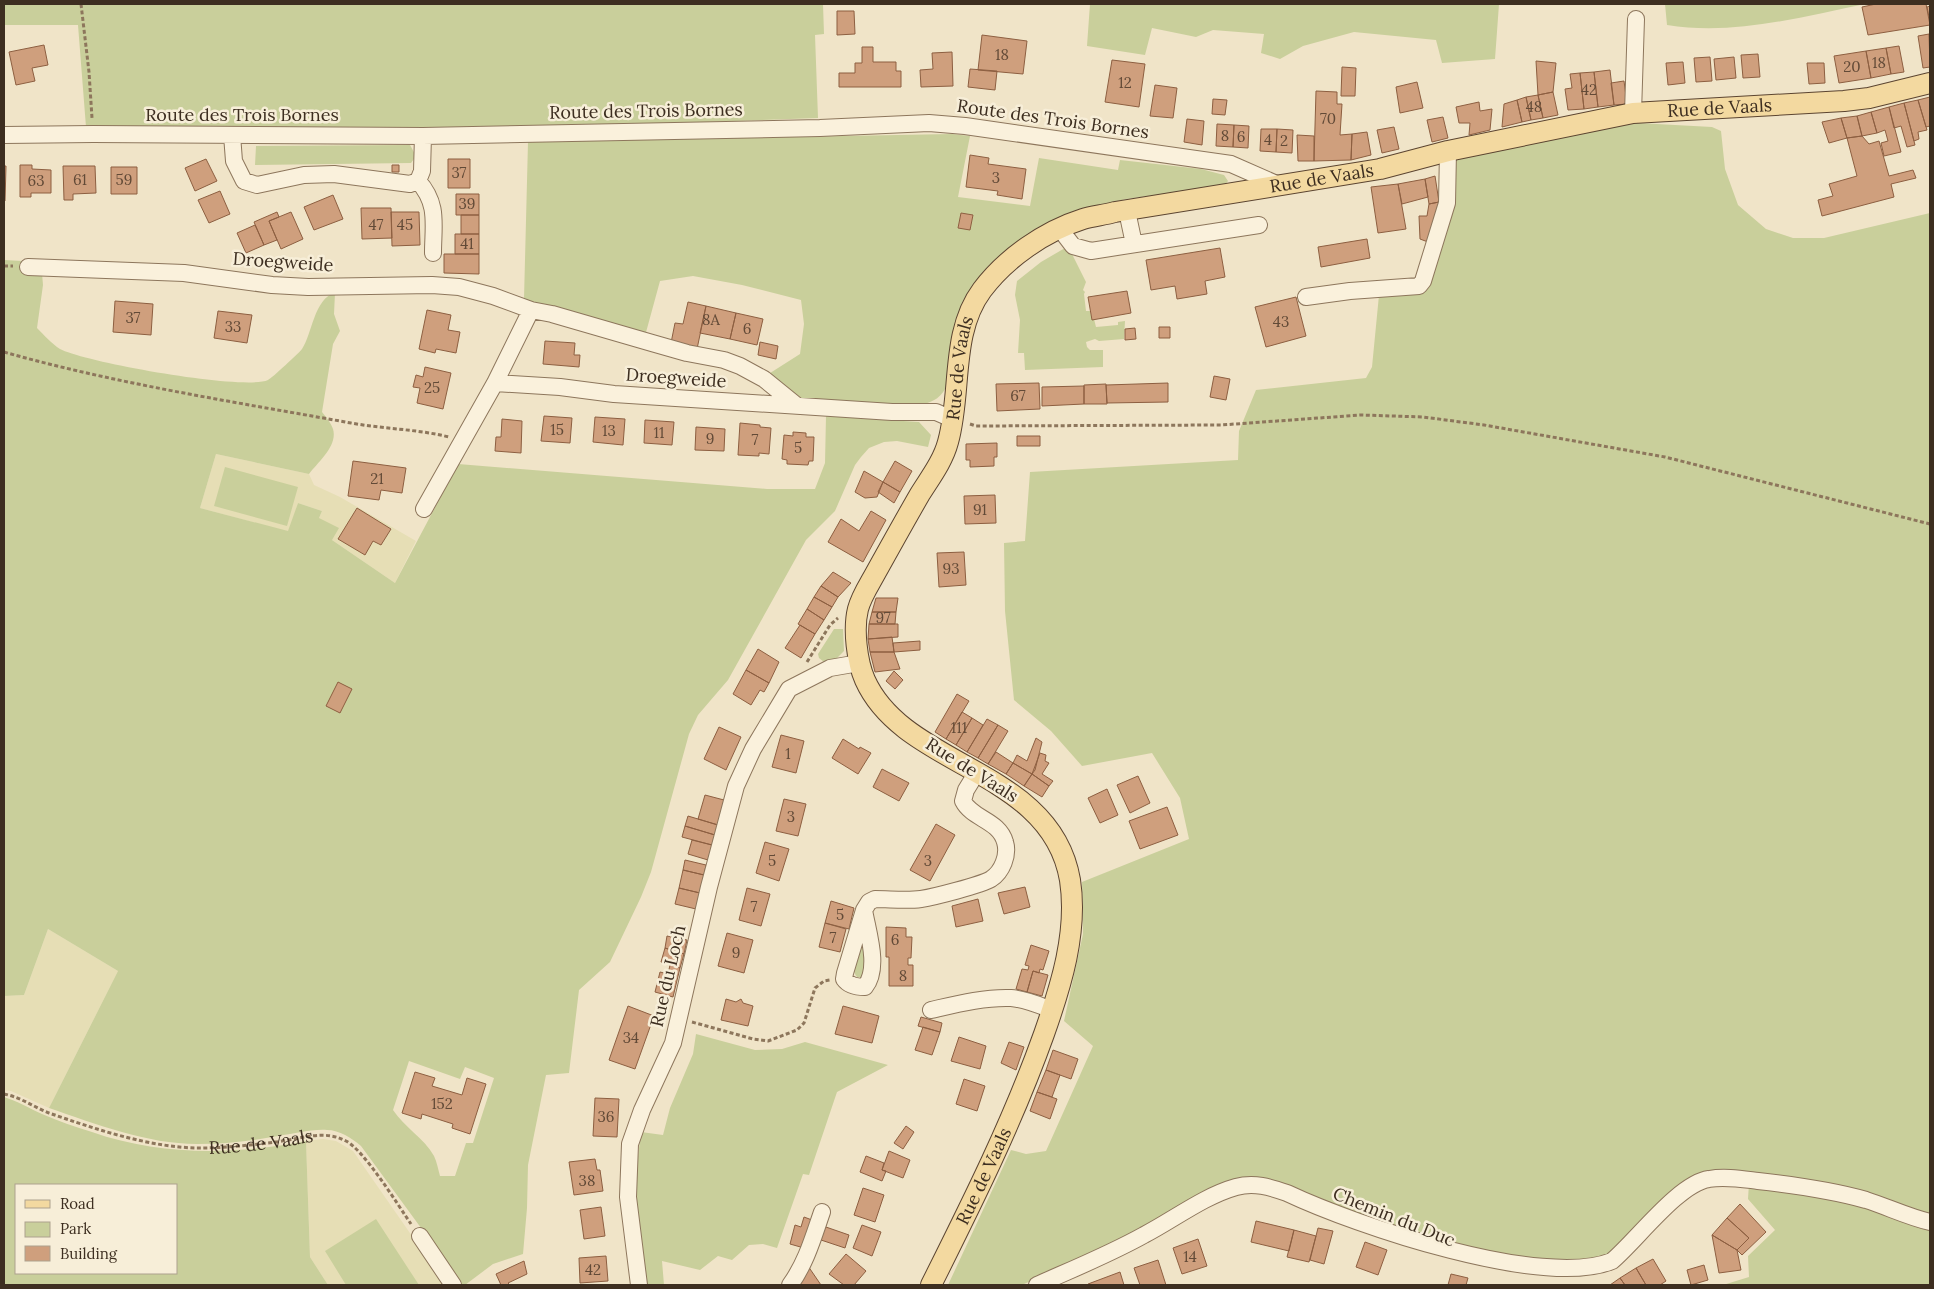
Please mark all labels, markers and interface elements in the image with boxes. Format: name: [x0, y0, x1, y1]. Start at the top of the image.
house number: 18: [995, 45, 1009, 64]
house number: 18: [1872, 53, 1886, 72]
house number: 20: [1843, 57, 1861, 76]
house number: 12: [1118, 73, 1132, 92]
house number: 42: [1581, 80, 1597, 99]
street label: Rue de Vaals: [1667, 93, 1773, 122]
street label: Route des Trois Bornes: [956, 94, 1151, 143]
street label: Route des Trois Bornes: [549, 97, 743, 124]
house number: 48: [1526, 97, 1542, 116]
street label: Route des Trois Bornes: [145, 103, 339, 126]
house number: 70: [1320, 109, 1336, 128]
house number: 8: [1221, 126, 1229, 145]
house number: 6: [1237, 127, 1245, 146]
house number: 4: [1264, 130, 1272, 149]
house number: 2: [1280, 131, 1288, 150]
street label: Rue de Vaals: [1268, 158, 1375, 198]
house number: 37: [452, 163, 467, 182]
house number: 3: [992, 168, 1000, 187]
house number: 61: [73, 170, 87, 189]
house number: 59: [116, 170, 132, 189]
house number: 63: [27, 171, 45, 190]
house number: 39: [458, 194, 476, 213]
house number: 47: [368, 215, 384, 234]
house number: 45: [397, 215, 413, 234]
house number: 41: [460, 234, 474, 253]
street label: Droegweide: [232, 247, 334, 277]
house number: 37: [126, 308, 141, 327]
house number: 8A: [702, 310, 721, 329]
house number: 43: [1273, 312, 1289, 331]
street label: Rue de Vaals: [941, 313, 978, 422]
house number: 33: [225, 317, 241, 336]
house number: 6: [743, 319, 751, 338]
street label: Droegweide: [625, 363, 727, 393]
house number: 25: [424, 378, 440, 397]
house number: 67: [1010, 386, 1026, 405]
house number: 15: [550, 420, 564, 439]
house number: 13: [602, 421, 616, 440]
house number: 11: [654, 423, 664, 442]
house number: 9: [706, 429, 714, 448]
house number: 7: [752, 430, 759, 449]
house number: 5: [794, 438, 802, 457]
house number: 21: [370, 469, 384, 488]
house number: 91: [973, 500, 987, 519]
house number: 93: [942, 559, 960, 578]
house number: 97: [875, 608, 891, 627]
house number: 111: [951, 718, 967, 737]
street label: Rue de Vaals: [922, 732, 1023, 807]
house number: 1: [785, 744, 791, 763]
house number: 3: [787, 807, 795, 826]
house number: 5: [768, 851, 776, 870]
house number: 3: [924, 851, 932, 870]
house number: 7: [751, 897, 758, 916]
house number: 5: [836, 905, 844, 924]
street label: Rue du Loch: [645, 922, 690, 1029]
house number: 7: [830, 928, 837, 947]
house number: 6: [891, 930, 899, 949]
house number: 9: [732, 943, 740, 962]
house number: 8: [899, 966, 907, 985]
house number: 34: [623, 1028, 639, 1047]
house number: 152: [431, 1094, 453, 1113]
house number: 36: [597, 1107, 615, 1126]
street label: Rue de Vaals: [208, 1124, 315, 1159]
street label: Rue de Vaals: [951, 1124, 1016, 1228]
house number: 38: [579, 1171, 595, 1190]
street label: Chemin du Duc: [1330, 1182, 1459, 1252]
legend: [15, 1184, 178, 1274]
text: Road: [60, 1194, 95, 1213]
text: Park: [60, 1219, 91, 1238]
text: Building: [60, 1244, 118, 1263]
house number: 14: [1183, 1247, 1197, 1266]
house number: 42: [585, 1260, 601, 1279]

